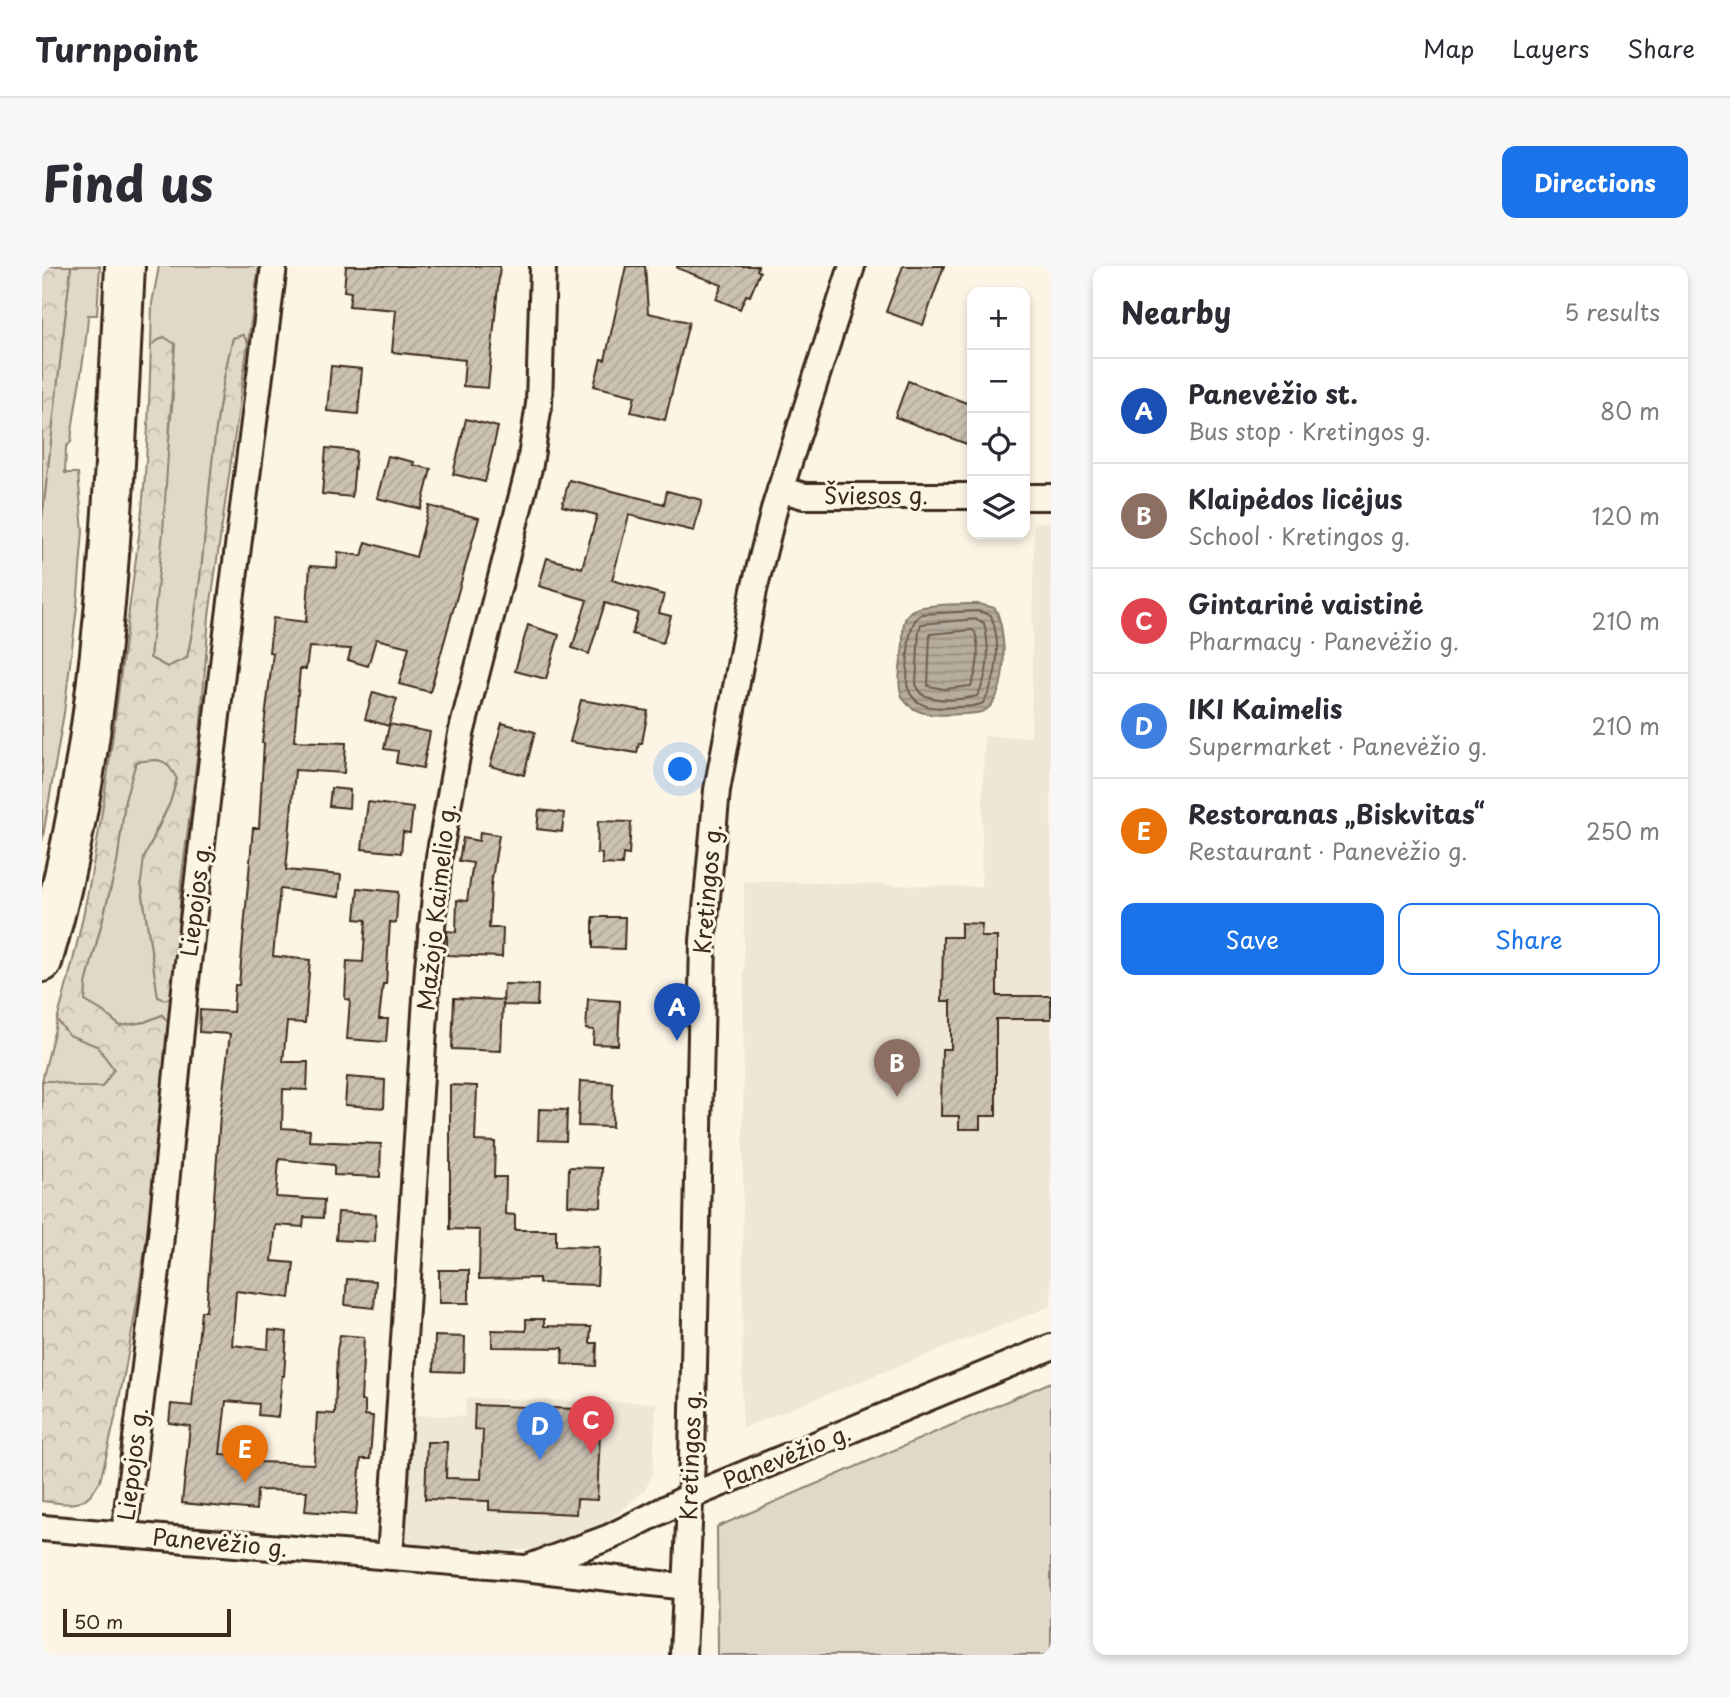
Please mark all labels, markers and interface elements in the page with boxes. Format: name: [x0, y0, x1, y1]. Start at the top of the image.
text: Turnpoint: [35, 23, 199, 73]
text: Map: [1423, 30, 1474, 66]
text: Layers: [1512, 30, 1589, 66]
text: Share: [1627, 30, 1695, 66]
text: Find us: [42, 145, 213, 219]
button: Directions: [1502, 146, 1688, 218]
map controls: [967, 287, 1030, 539]
button: +: [967, 287, 1030, 350]
text: Nearby: [1121, 289, 1231, 334]
text: 5 results: [1564, 294, 1660, 329]
button: −: [967, 350, 1030, 413]
text: Panevėžio st.: [1188, 374, 1358, 413]
text: A: [1135, 393, 1153, 428]
text: 80 m: [1600, 393, 1660, 428]
button: locate: [967, 413, 1030, 476]
text: Bus stop · Kretingos g.: [1188, 413, 1431, 448]
button: layers: [967, 476, 1030, 539]
street label: Šviesos g.: [824, 477, 928, 512]
text: Klaipėdos licėjus: [1188, 479, 1403, 518]
text: B: [1136, 498, 1152, 533]
text: 120 m: [1592, 498, 1660, 533]
text: School · Kretingos g.: [1188, 518, 1410, 553]
text: Gintarinė vaistinė: [1188, 584, 1423, 623]
text: C: [1135, 603, 1153, 638]
text: 210 m: [1592, 603, 1660, 638]
text: Pharmacy · Panevėžio g.: [1188, 623, 1459, 658]
text: IKI Kaimelis: [1188, 689, 1342, 728]
text: D: [1135, 708, 1153, 743]
text: 210 m: [1592, 708, 1660, 743]
text: Supermarket · Panevėžio g.: [1188, 728, 1487, 763]
your location: [663, 752, 697, 786]
text: Restoranas „Biskvitas“: [1188, 794, 1485, 833]
street label: Mažojo Kaimelio g.: [407, 801, 464, 1012]
text: E: [1137, 813, 1151, 848]
text: 250 m: [1586, 813, 1660, 848]
street label: Kretingos g.: [683, 822, 730, 955]
text: Restaurant · Panevėžio g.: [1188, 833, 1467, 868]
street label: Liepojos g.: [170, 841, 219, 959]
button: Save: [1121, 903, 1384, 975]
button: Share: [1398, 903, 1660, 975]
pin: A: [654, 983, 700, 1041]
pin: B: [874, 1039, 920, 1097]
street label: Kretingos g.: [670, 1389, 709, 1521]
pin: C: [568, 1396, 614, 1454]
pin: D: [517, 1402, 563, 1460]
street label: Liepojos g.: [107, 1405, 156, 1523]
street label: Panevėžio g.: [717, 1414, 856, 1497]
pin: E: [222, 1425, 268, 1483]
street label: Panevėžio g.: [151, 1518, 289, 1565]
scale bar: [63, 1606, 231, 1638]
text: 50 m: [74, 1607, 123, 1635]

